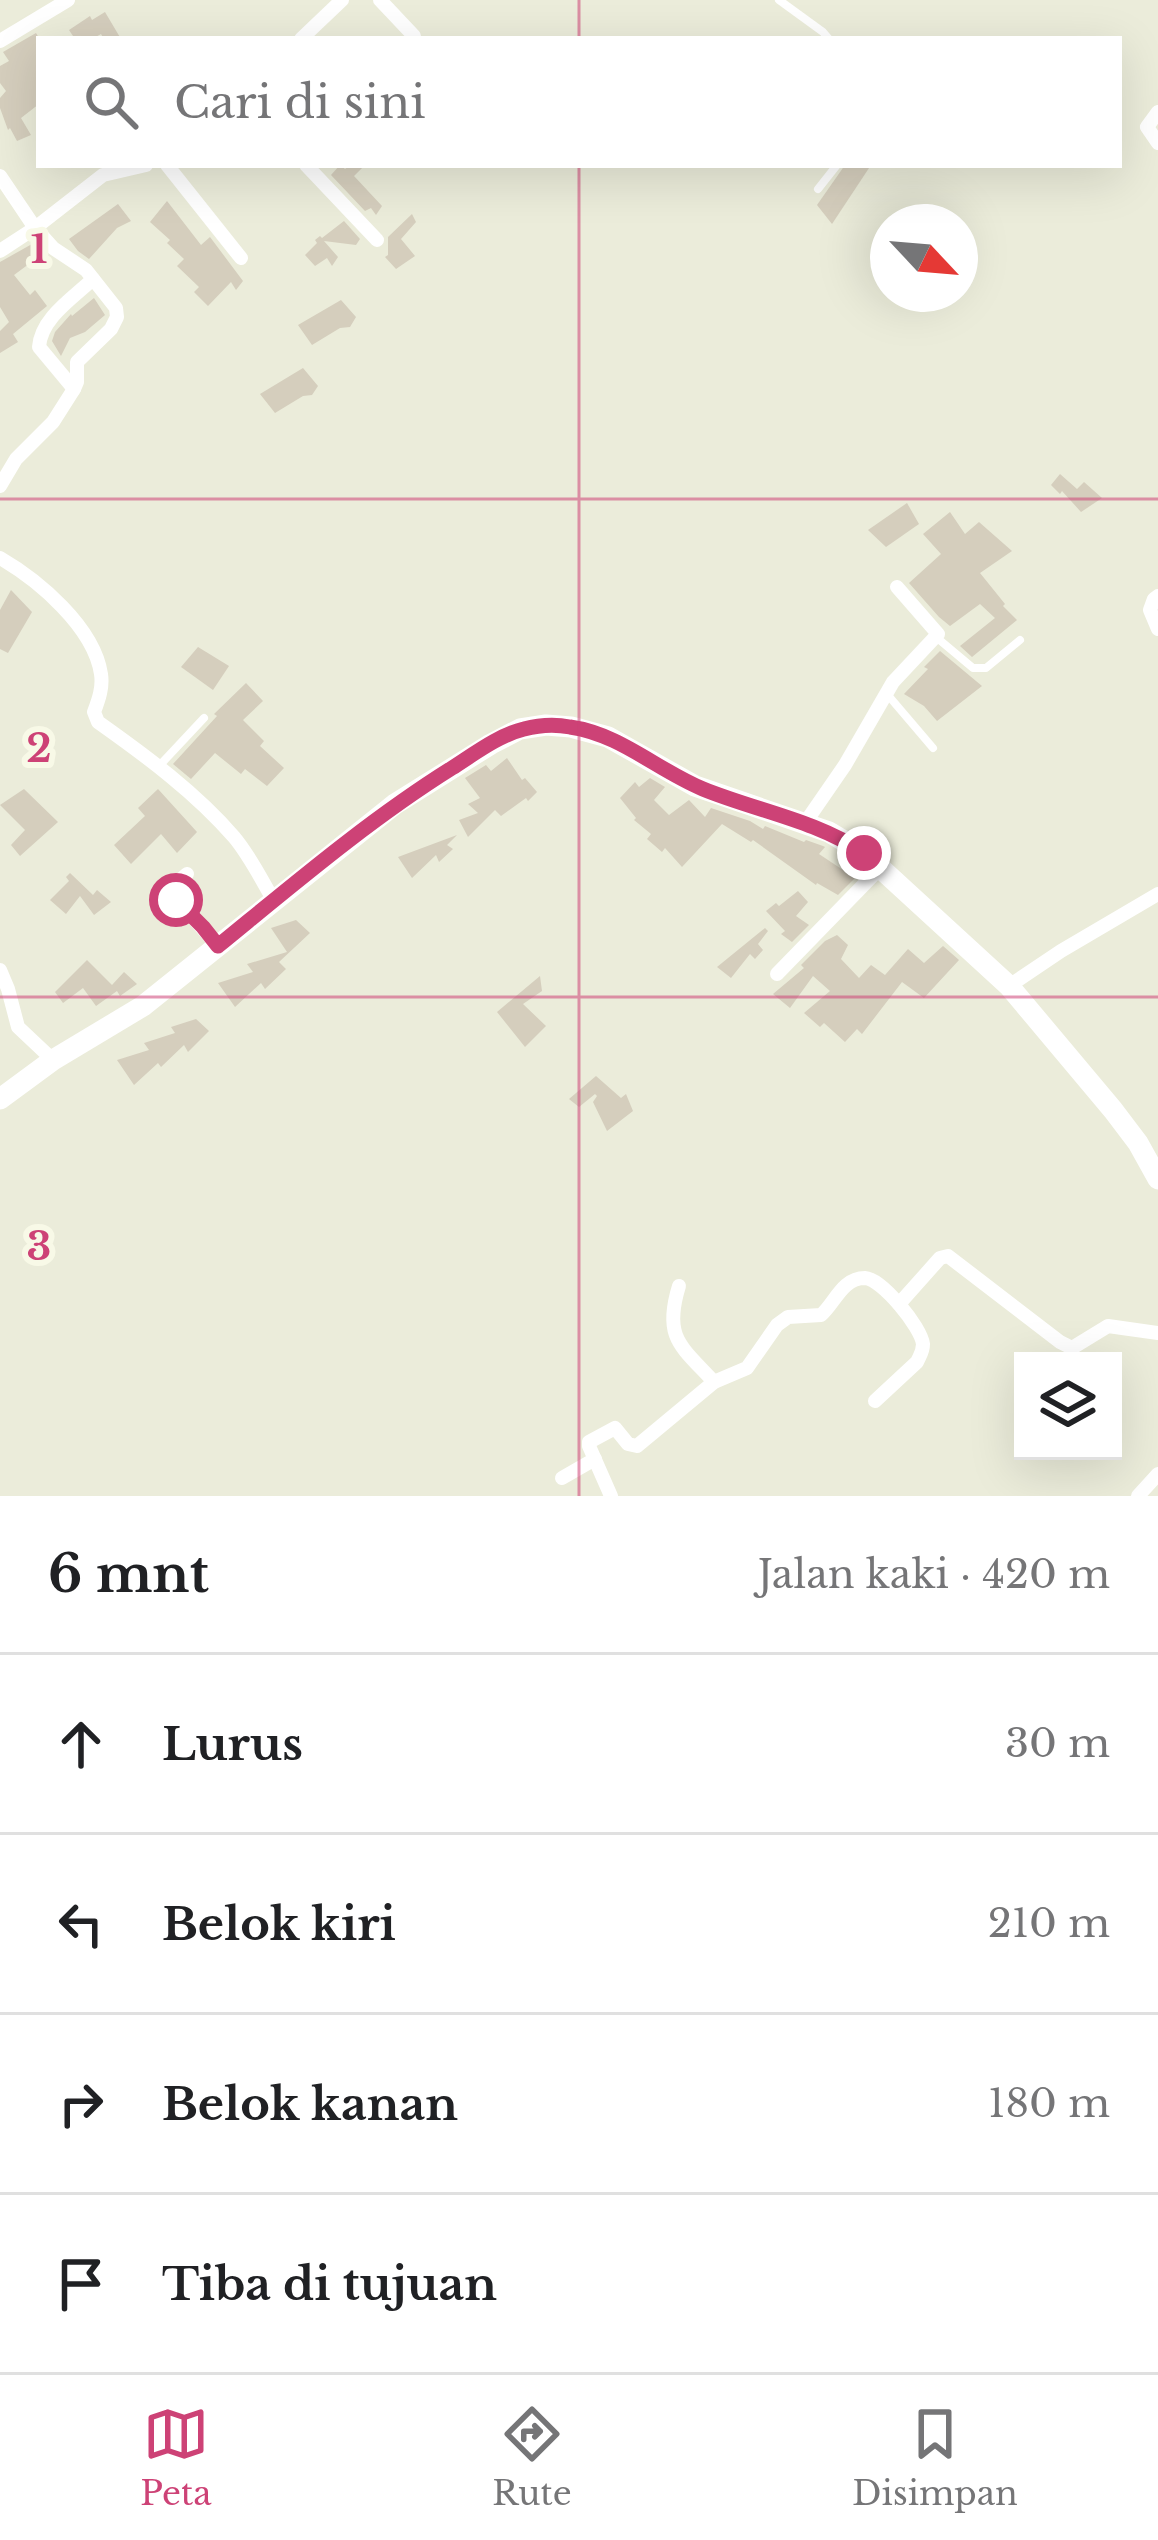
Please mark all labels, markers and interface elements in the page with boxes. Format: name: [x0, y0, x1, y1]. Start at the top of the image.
search box: [36, 36, 1122, 168]
icon: search: [78, 69, 144, 135]
text: Cari di sini: [174, 74, 426, 130]
north arrow: [870, 204, 978, 312]
text: 1: [30, 225, 48, 274]
text: 2: [26, 724, 52, 773]
route end: [837, 826, 891, 880]
route start: [149, 873, 203, 927]
text: 3: [27, 1222, 51, 1271]
map controls: [1014, 1352, 1122, 1460]
button: layers: [1014, 1352, 1122, 1460]
text: 6 mnt: [48, 1543, 209, 1606]
text: Jalan kaki · 420 m: [758, 1550, 1110, 1599]
icon: ahead: [48, 1711, 114, 1777]
text: Lurus: [162, 1716, 303, 1772]
text: 30 m: [1005, 1719, 1110, 1768]
icon: left: [48, 1891, 114, 1957]
text: Belok kiri: [162, 1896, 396, 1952]
text: 210 m: [988, 1899, 1110, 1948]
icon: right: [48, 2071, 114, 2137]
text: Belok kanan: [162, 2076, 458, 2132]
text: 180 m: [988, 2079, 1110, 2128]
icon: arrive: [48, 2251, 114, 2317]
text: Tiba di tujuan: [162, 2256, 497, 2312]
tab: Peta: [140, 2401, 212, 2514]
tab: Rute: [492, 2401, 572, 2514]
tab: Disimpan: [852, 2401, 1018, 2514]

